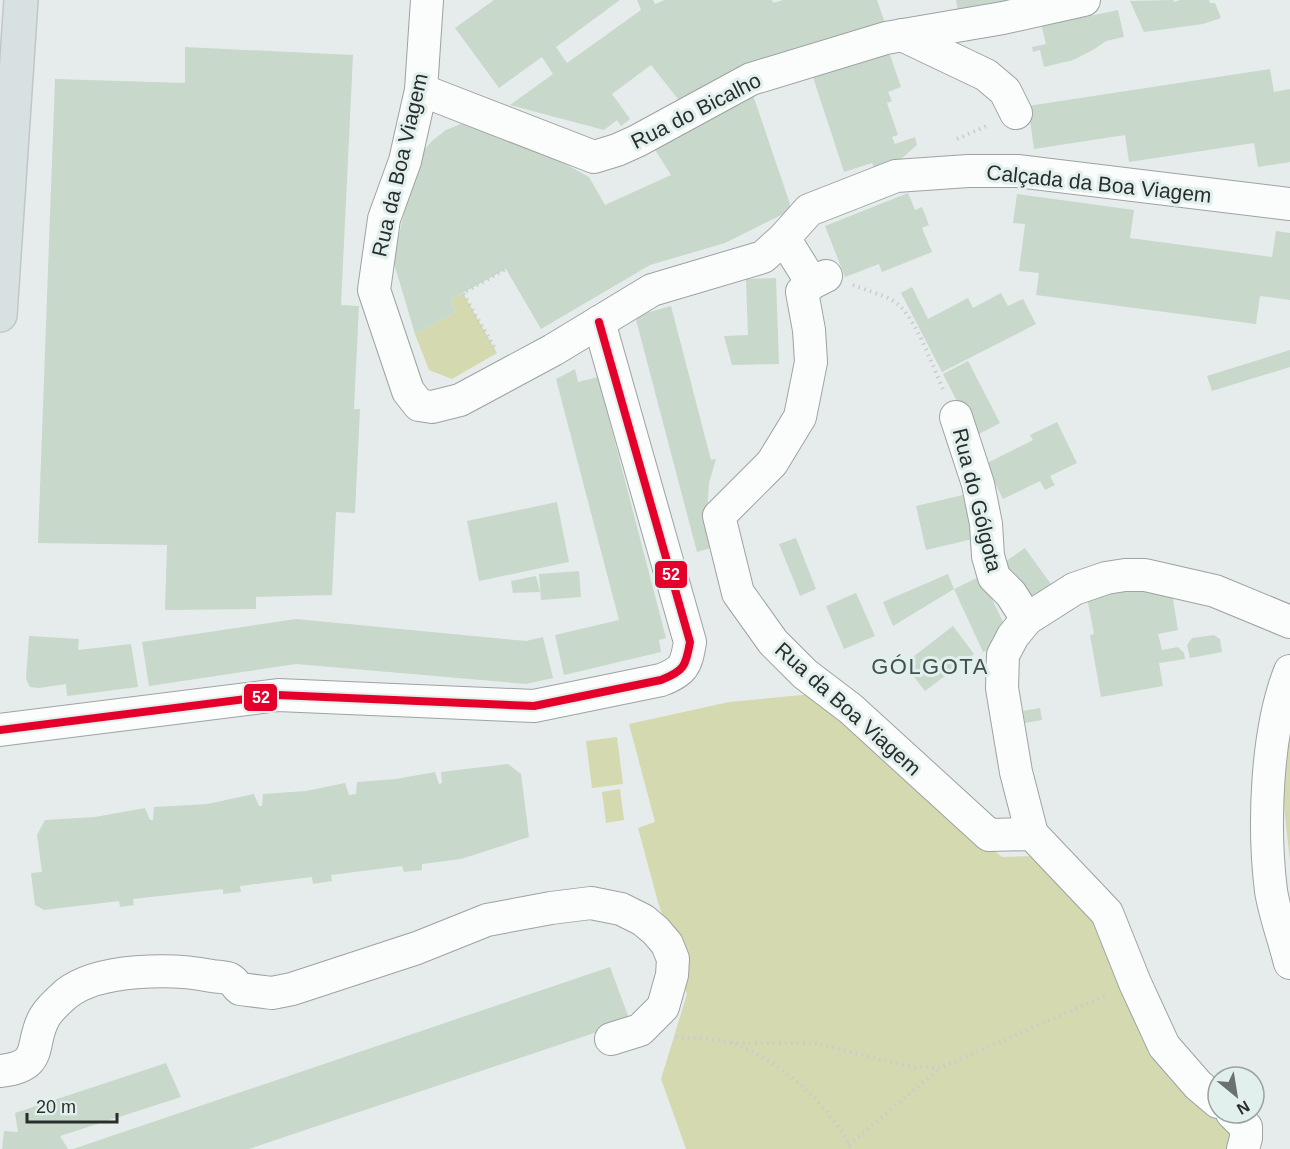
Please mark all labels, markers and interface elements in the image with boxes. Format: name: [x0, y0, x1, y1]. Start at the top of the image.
street label: Rua do Bicalho: [627, 68, 764, 153]
street label: Rua da Boa Viagem: [367, 71, 432, 259]
street label: Calçada da Boa Viagem: [985, 160, 1213, 207]
street label: Rua do Gólgota: [949, 426, 1007, 574]
line badge: 52: [654, 560, 688, 589]
text: 52: [662, 566, 680, 583]
street label: Rua da Boa Viagem: [771, 637, 926, 780]
district label: GÓLGOTA: [871, 654, 989, 679]
line badge: 52: [243, 683, 278, 712]
text: 52: [252, 689, 270, 706]
north arrow: [1206, 1065, 1266, 1125]
scale bar: [27, 1086, 117, 1124]
text: 20 m: [36, 1097, 76, 1117]
text: N: [1234, 1097, 1253, 1118]

